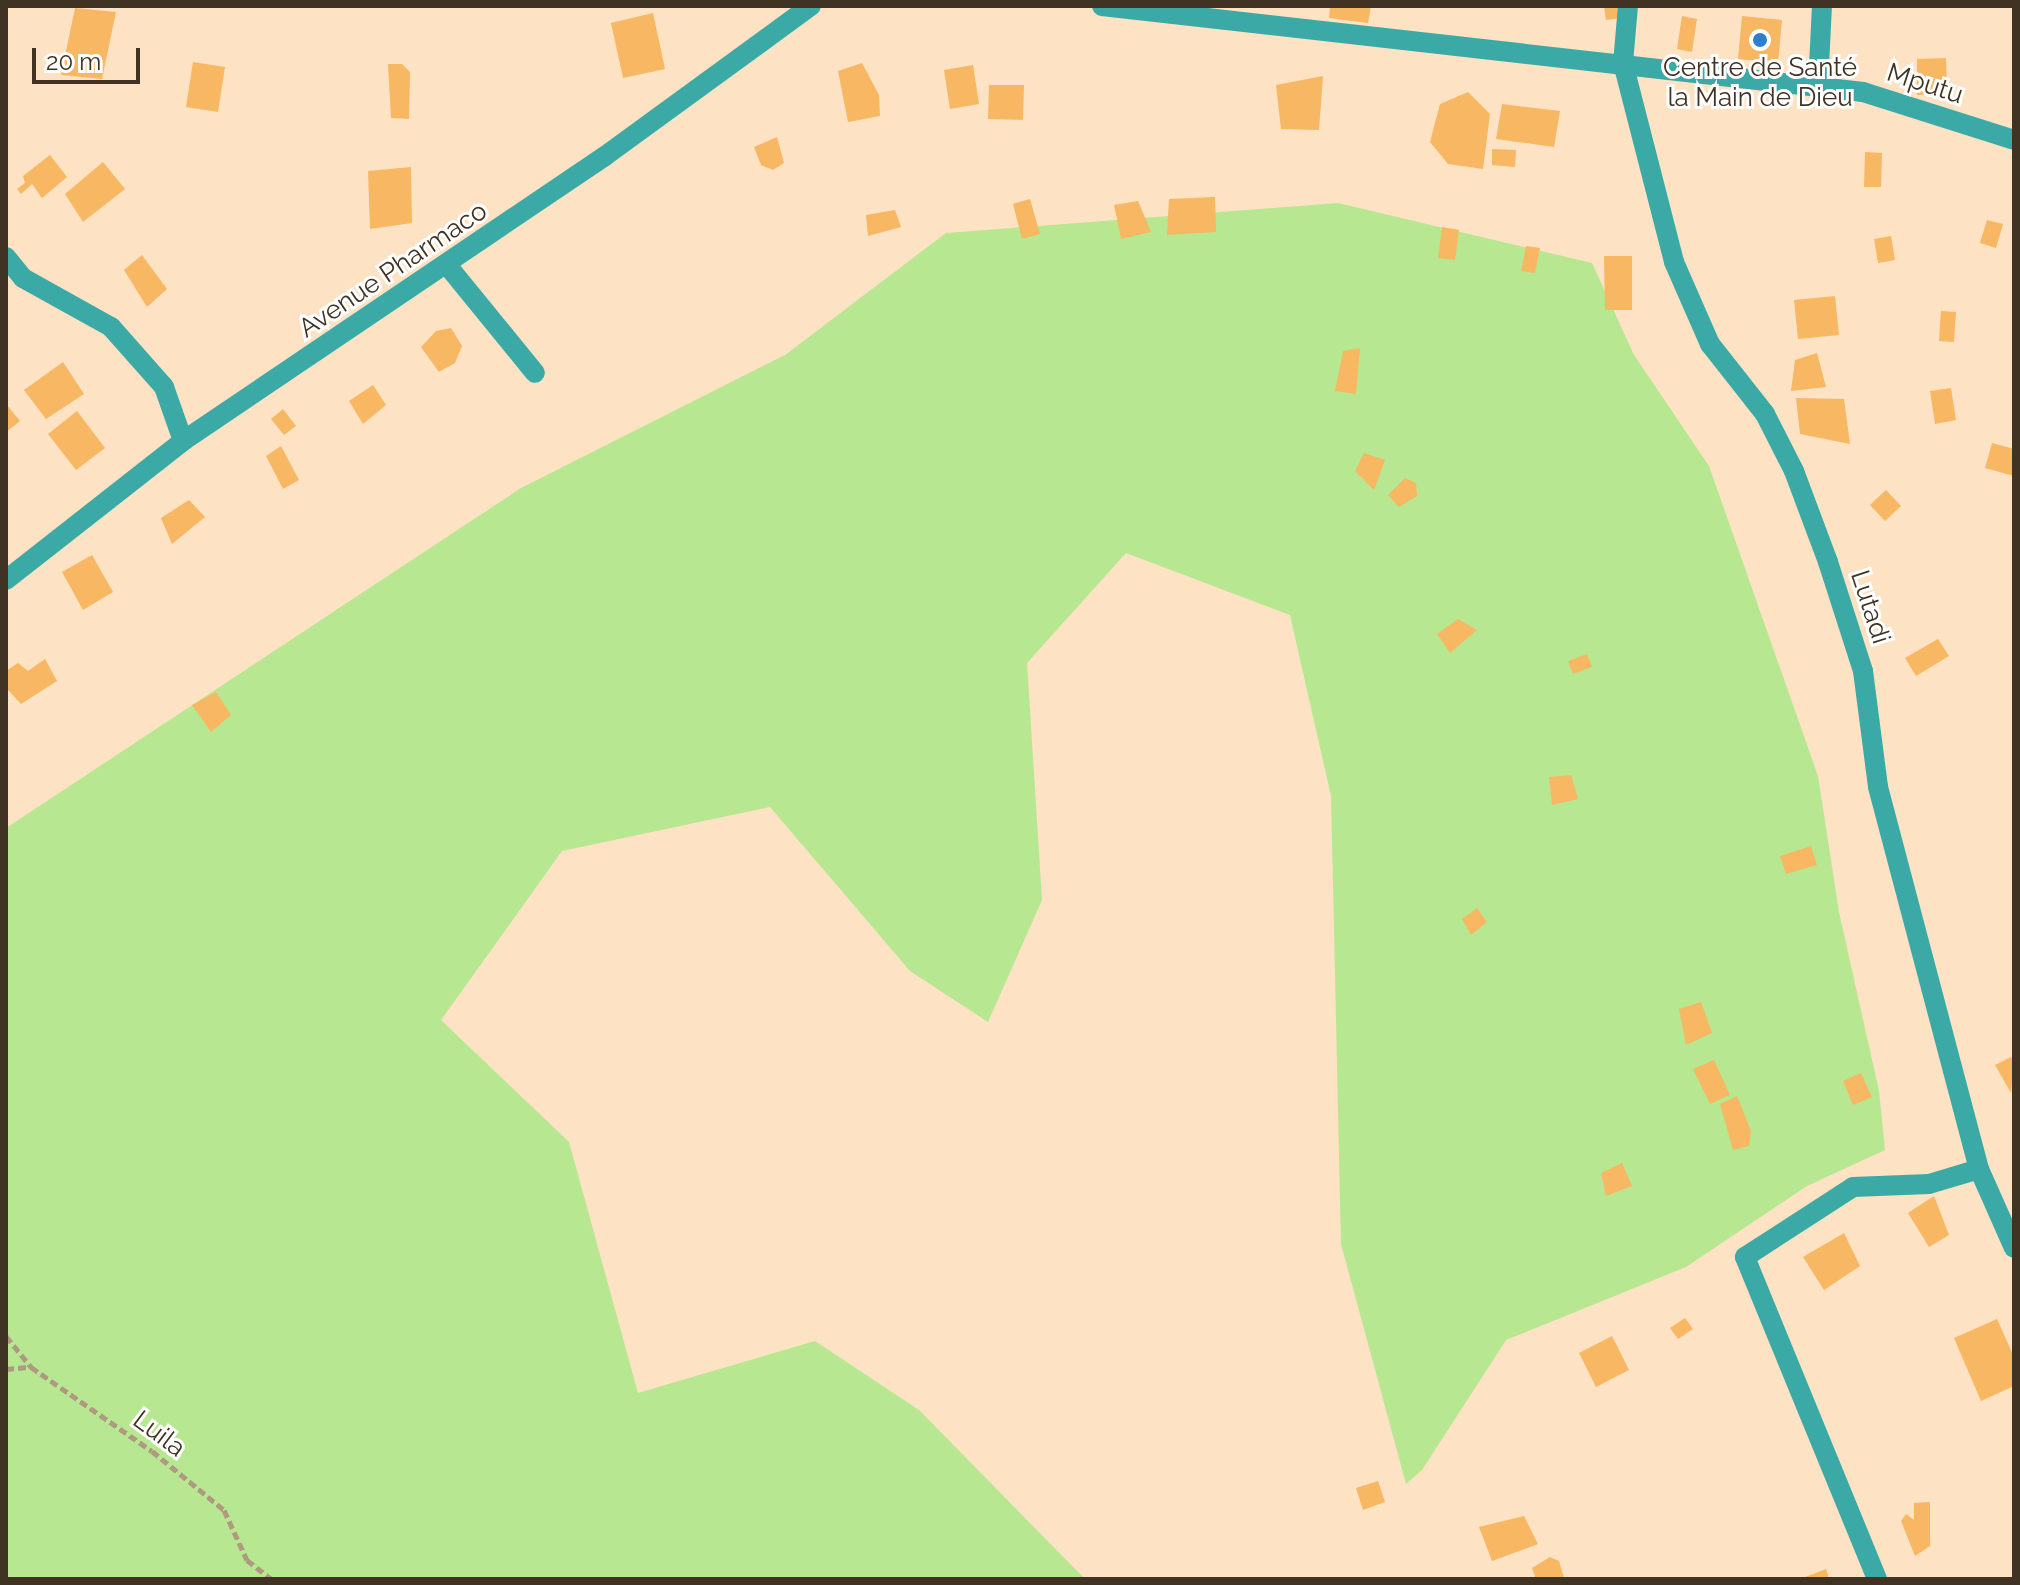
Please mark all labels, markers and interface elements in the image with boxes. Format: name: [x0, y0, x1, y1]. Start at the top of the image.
marker: Centre de Santé la Main de Dieu: [1751, 31, 1769, 49]
scale bar: [36, 32, 144, 82]
text: 20 m: [46, 47, 101, 76]
place label: Centre de Santé la Main de Dieu: [1663, 52, 1857, 114]
street label: Mputu: [1883, 57, 1967, 111]
street label: Avenue Pharmaco: [293, 196, 493, 344]
street label: Lutadi: [1844, 566, 1896, 648]
street label: Luila: [127, 1404, 191, 1464]

